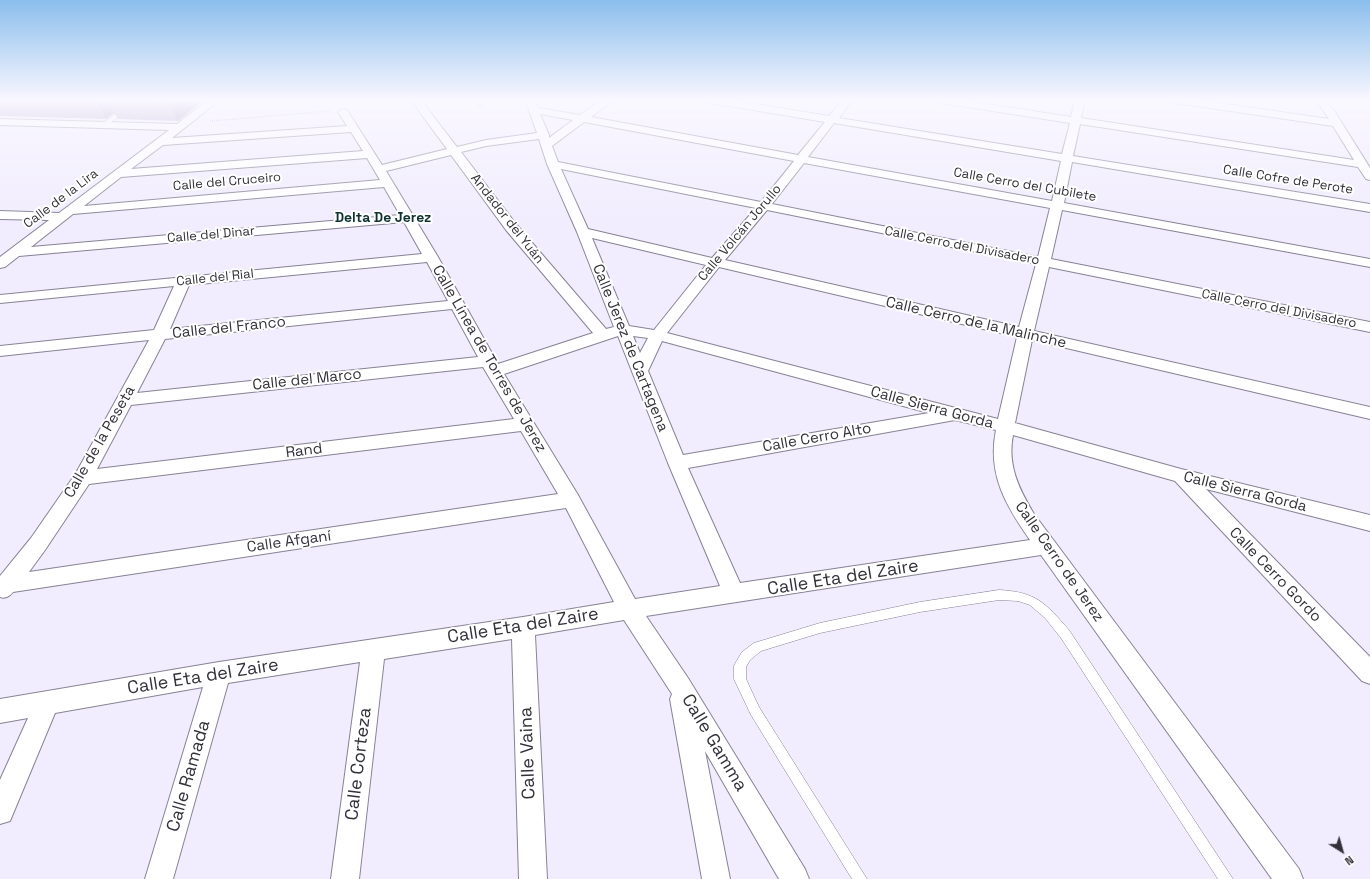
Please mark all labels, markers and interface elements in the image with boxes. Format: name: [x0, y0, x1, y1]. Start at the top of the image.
street label: Calle Cofre de Perote: [1222, 162, 1354, 198]
street label: Calle Cerro del Cubilete: [952, 165, 1098, 205]
street label: Calle de la Lira: [21, 166, 101, 232]
street label: Calle del Cruceiro: [172, 170, 282, 194]
street label: Andador del Yuán: [467, 171, 547, 267]
street label: Calle Volcán Jorullo: [695, 182, 785, 284]
district label: Delta De Jerez: [335, 210, 431, 226]
street label: Calle del Dinar: [167, 223, 255, 247]
street label: Calle Cerro del Divisadero: [883, 223, 1041, 269]
street label: Calle Línea de Torres de Jerez: [428, 262, 550, 456]
street label: Calle Jerez de Cartagena: [588, 262, 672, 434]
street label: Calle del Rial: [175, 266, 255, 290]
street label: Calle Cerro del Divisadero: [1200, 286, 1358, 332]
street label: Calle Cerro de la Malinche: [884, 293, 1068, 353]
street label: Calle del Franco: [171, 313, 287, 343]
street label: Calle del Marco: [252, 365, 362, 395]
street label: Calle de la Peseta: [61, 383, 139, 501]
street label: Calle Sierra Gorda: [869, 383, 995, 433]
street label: Calle Cerro Alto: [761, 420, 873, 456]
street label: Rand: [285, 440, 323, 462]
street label: Calle Sierra Gorda: [1181, 468, 1309, 516]
street label: Calle Cerro de Jerez: [1011, 498, 1107, 626]
street label: Calle Cerro Gordo: [1225, 524, 1325, 626]
street label: Calle Afganí: [246, 527, 332, 557]
street label: Calle Eta del Zaire: [766, 555, 920, 601]
street label: Calle Eta del Zaire: [446, 603, 600, 649]
street label: Calle Eta del Zaire: [126, 654, 280, 700]
street label: Calle Gamma: [677, 690, 751, 796]
street label: Calle Corteza: [341, 706, 377, 822]
street label: Calle Vaina: [516, 706, 540, 800]
street label: Calle Ramada: [163, 718, 215, 834]
north arrow: [1322, 831, 1362, 871]
text: N: [1342, 853, 1356, 868]

